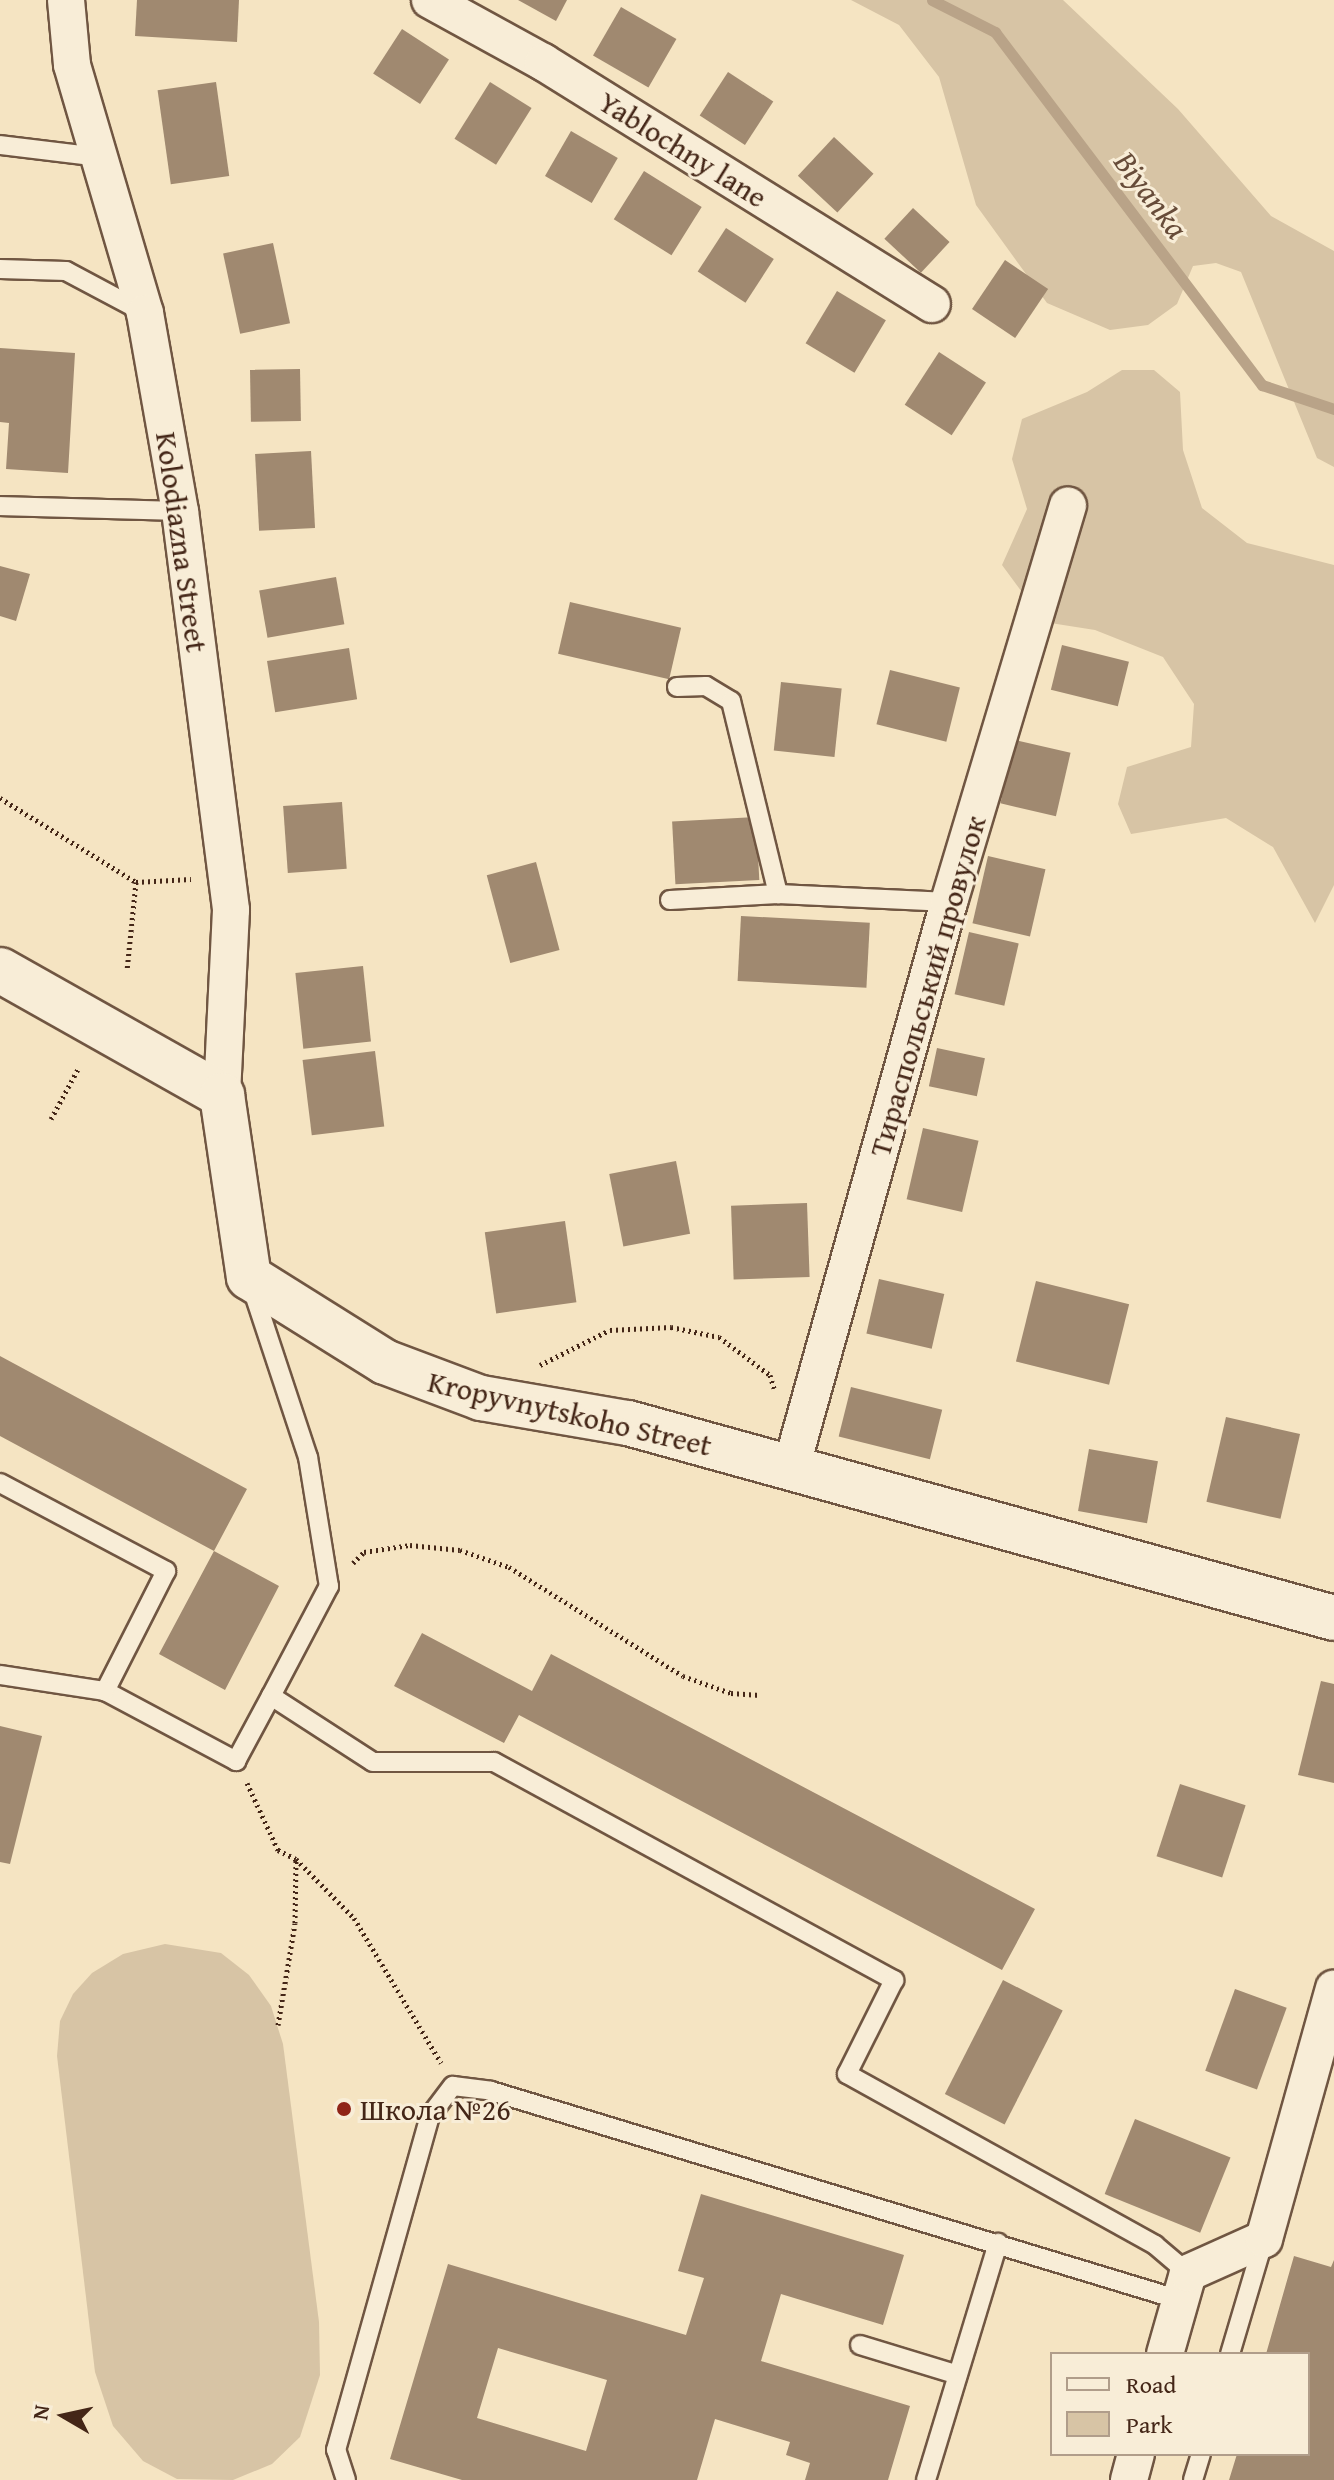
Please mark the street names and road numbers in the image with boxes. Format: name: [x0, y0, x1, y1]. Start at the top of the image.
street label: Yablochny lane: [592, 83, 774, 215]
street label: Kolodiazna Street: [149, 430, 215, 654]
street label: Тираспольський провулок: [861, 812, 993, 1160]
street label: Kropyvnytskoho Street: [425, 1363, 715, 1463]

